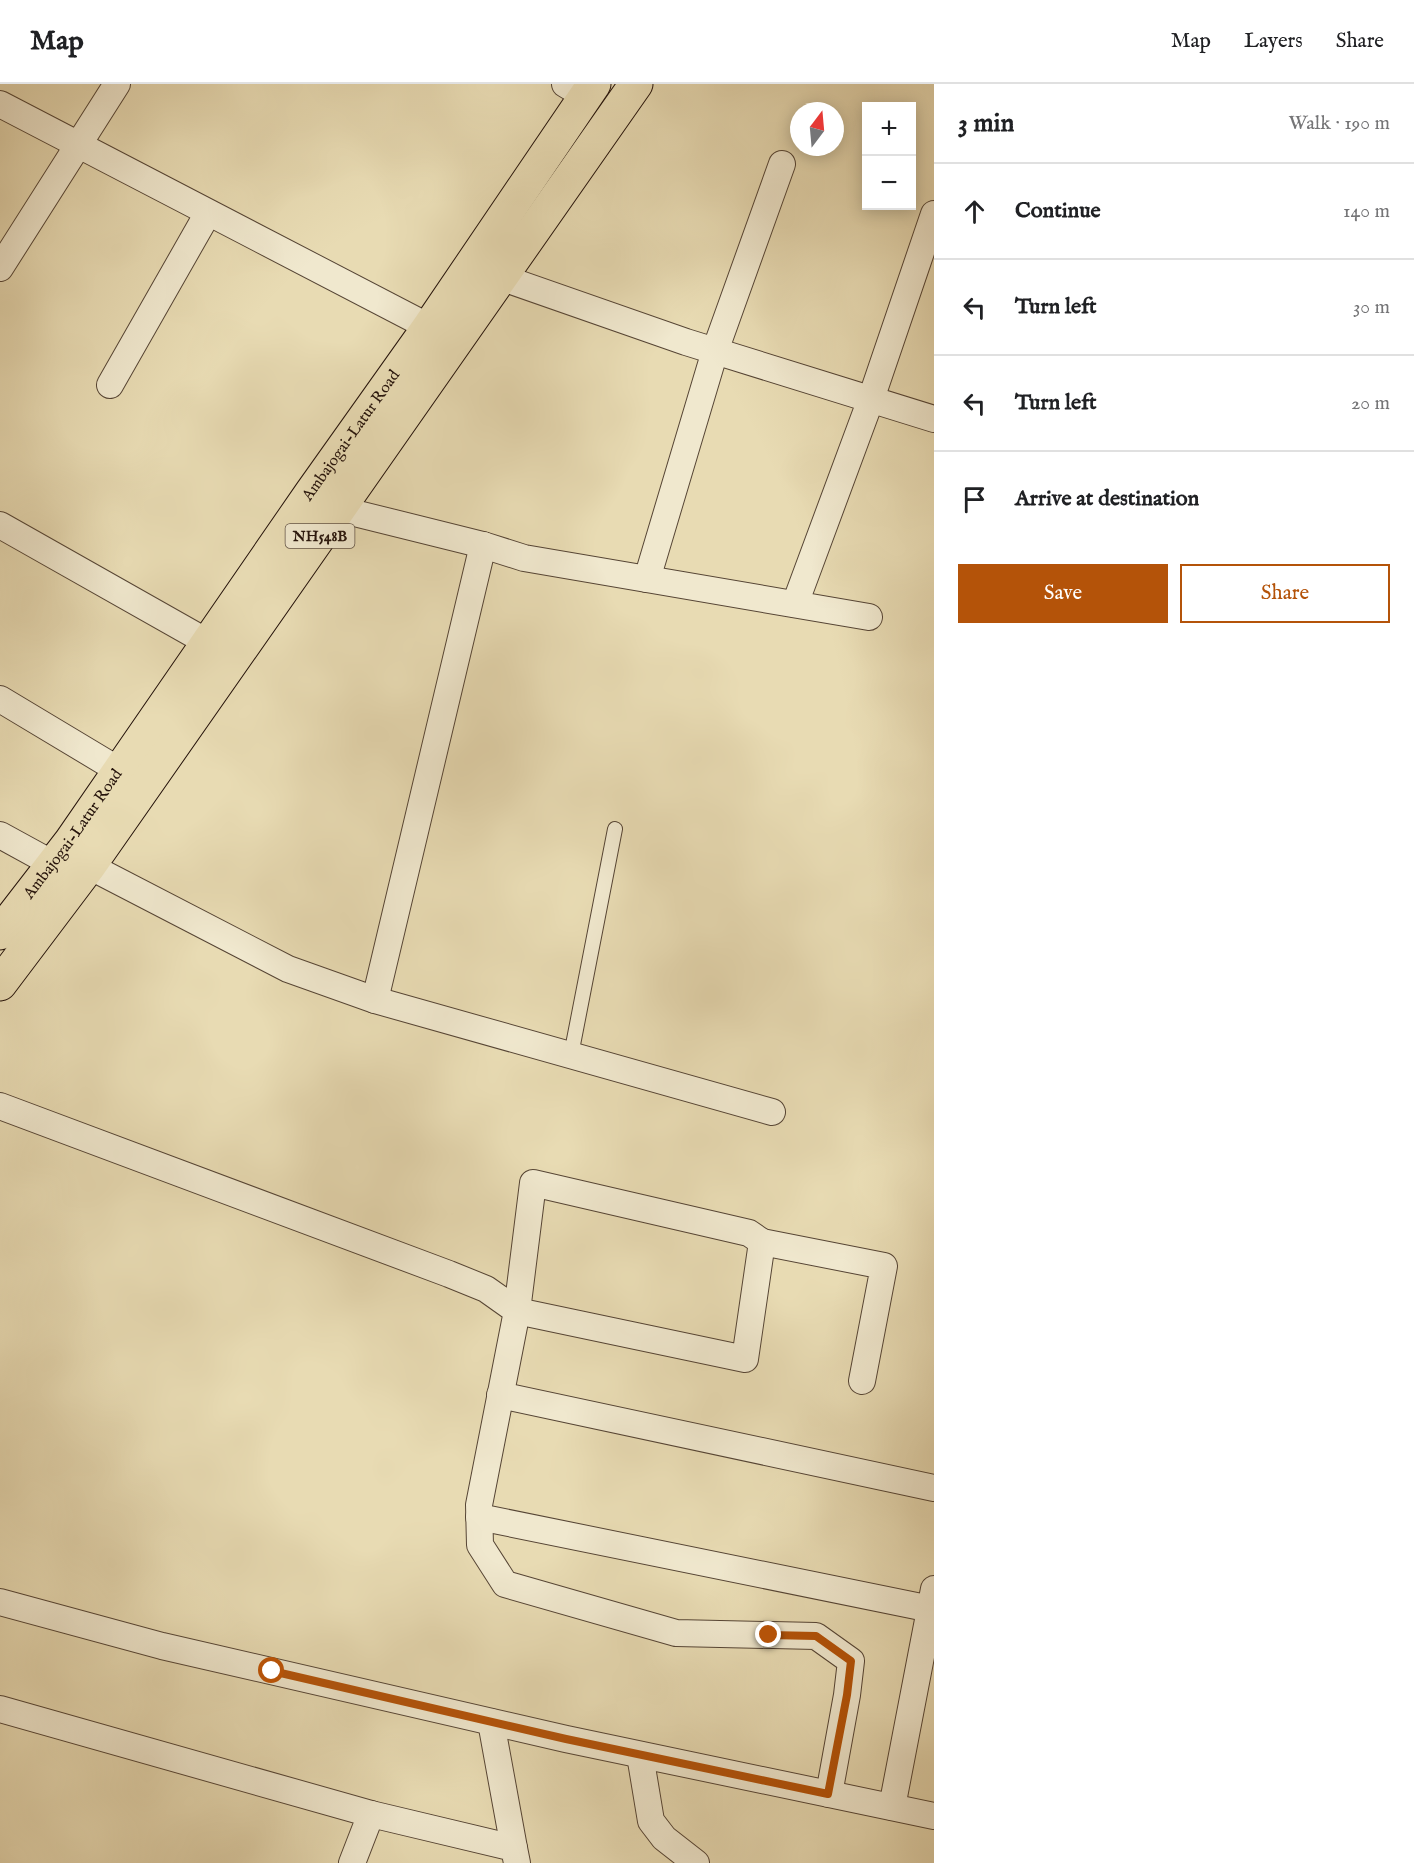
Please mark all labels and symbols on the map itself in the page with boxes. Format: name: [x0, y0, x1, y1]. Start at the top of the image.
north arrow: [790, 102, 844, 156]
street label: Ambajogai-Latur Road: [298, 366, 405, 506]
road number: NH548B: [286, 524, 354, 548]
street label: Ambajogai-Latur Road: [19, 765, 128, 904]
route end: [755, 1621, 781, 1647]
route start: [258, 1657, 284, 1683]

